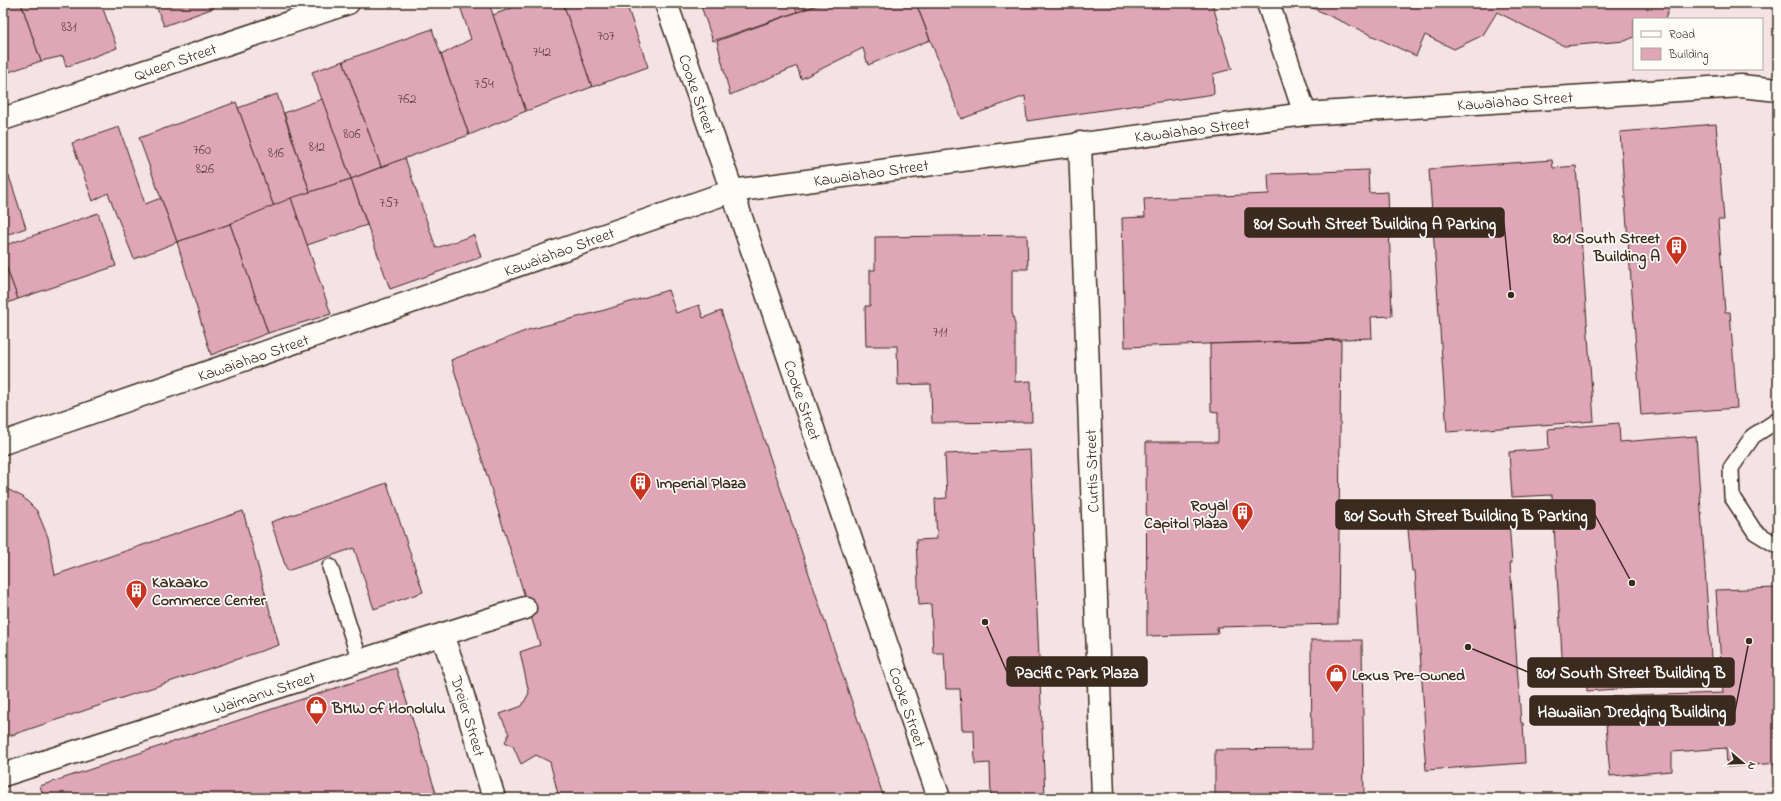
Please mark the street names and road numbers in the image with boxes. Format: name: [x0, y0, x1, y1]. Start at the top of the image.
street label: Queen Street: [131, 37, 221, 88]
street label: Cooke Street: [671, 51, 721, 139]
street label: Kawaiahao Street: [1456, 86, 1574, 118]
street label: Kawaiahao Street: [1133, 112, 1252, 150]
street label: Kawaiahao Street: [812, 154, 931, 194]
street label: Kawaiahao Street: [501, 222, 619, 284]
street label: Kawaiahao Street: [195, 328, 313, 389]
street label: Cooke Street: [776, 357, 826, 445]
street label: Curtis Street: [1080, 428, 1106, 513]
street label: Cooke Street: [881, 664, 931, 752]
street label: Waimanu Street: [210, 666, 319, 722]
street label: Dreier Street: [443, 672, 491, 760]

